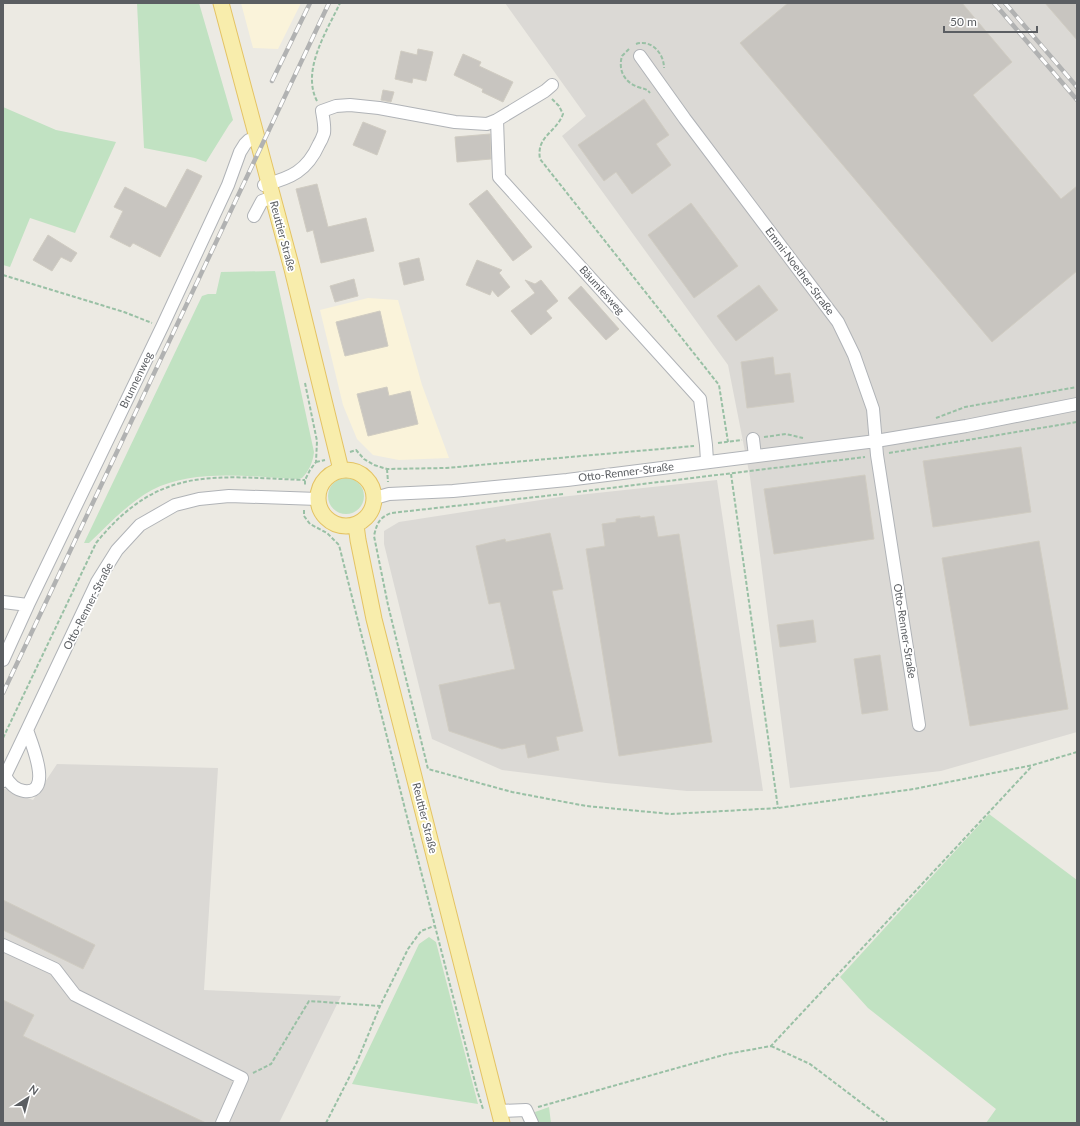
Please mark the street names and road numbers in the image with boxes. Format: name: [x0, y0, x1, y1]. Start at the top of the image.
street label: Reuttier Straße: [268, 199, 299, 273]
street label: Emmi-Noether-Straße: [763, 224, 838, 317]
street label: Bäumlesweg: [577, 263, 628, 317]
street label: Brunnenweg: [116, 349, 155, 410]
street label: Otto-Renner-Straße: [577, 459, 675, 484]
street label: Otto-Renner-Straße: [60, 560, 115, 652]
street label: Otto-Renner-Straße: [892, 582, 919, 680]
street label: Reuttier Straße: [410, 781, 441, 855]

